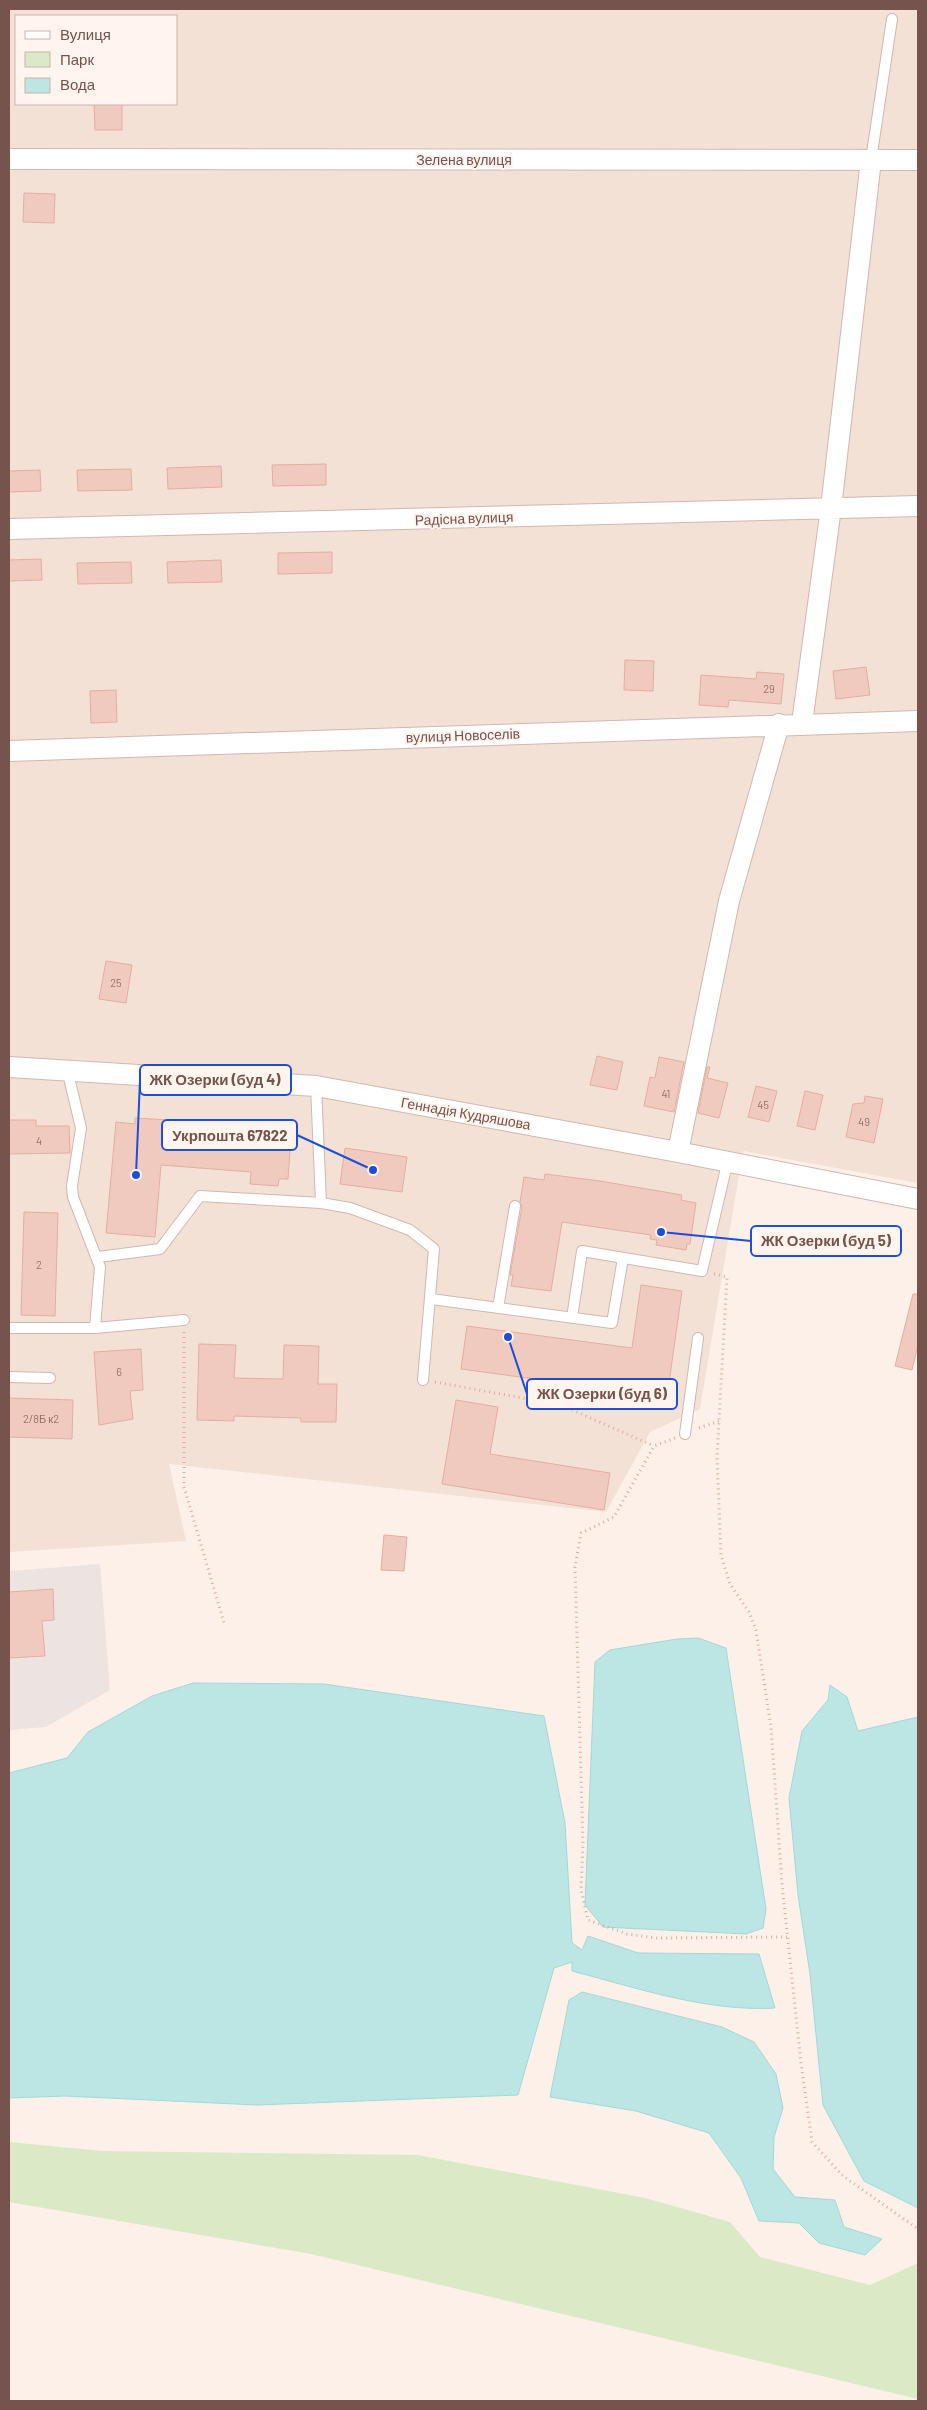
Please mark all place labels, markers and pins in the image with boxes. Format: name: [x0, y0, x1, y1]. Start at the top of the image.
callout: ЖК Озерки (буд 4): [140, 1065, 291, 1095]
callout: Укрпошта 67822: [162, 1120, 297, 1150]
callout: ЖК Озерки (буд 5): [751, 1226, 901, 1256]
callout: ЖК Озерки (буд 6): [527, 1379, 677, 1409]

